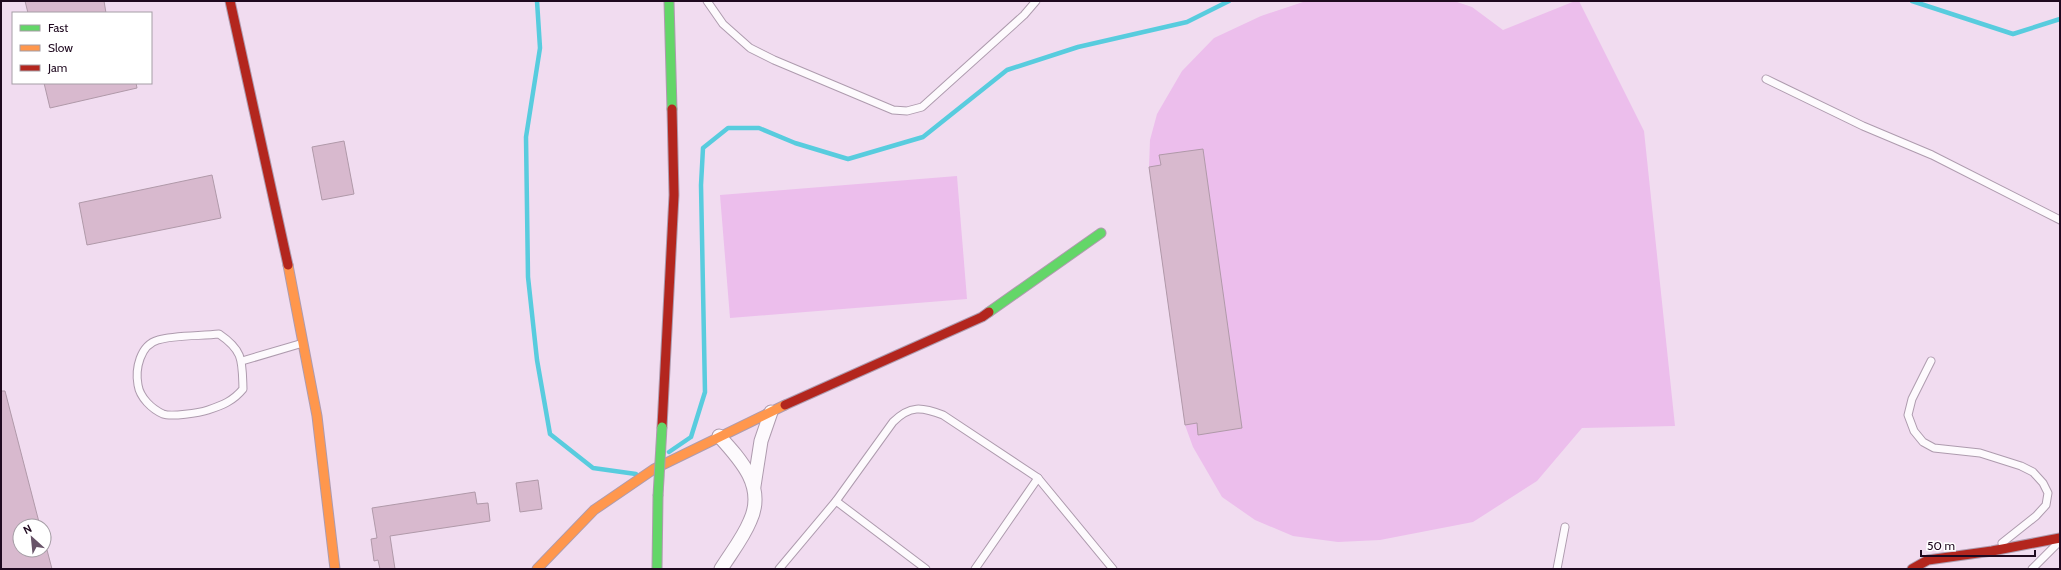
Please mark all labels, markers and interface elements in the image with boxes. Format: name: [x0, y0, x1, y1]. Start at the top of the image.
legend: [12, 12, 152, 84]
text: Fast: [48, 20, 68, 35]
text: Slow: [48, 40, 73, 55]
text: Jam: [47, 60, 67, 75]
north arrow: [12, 518, 52, 558]
text: N: [21, 521, 34, 537]
scale bar: [1921, 532, 2035, 558]
text: 50 m: [1927, 538, 1955, 553]

